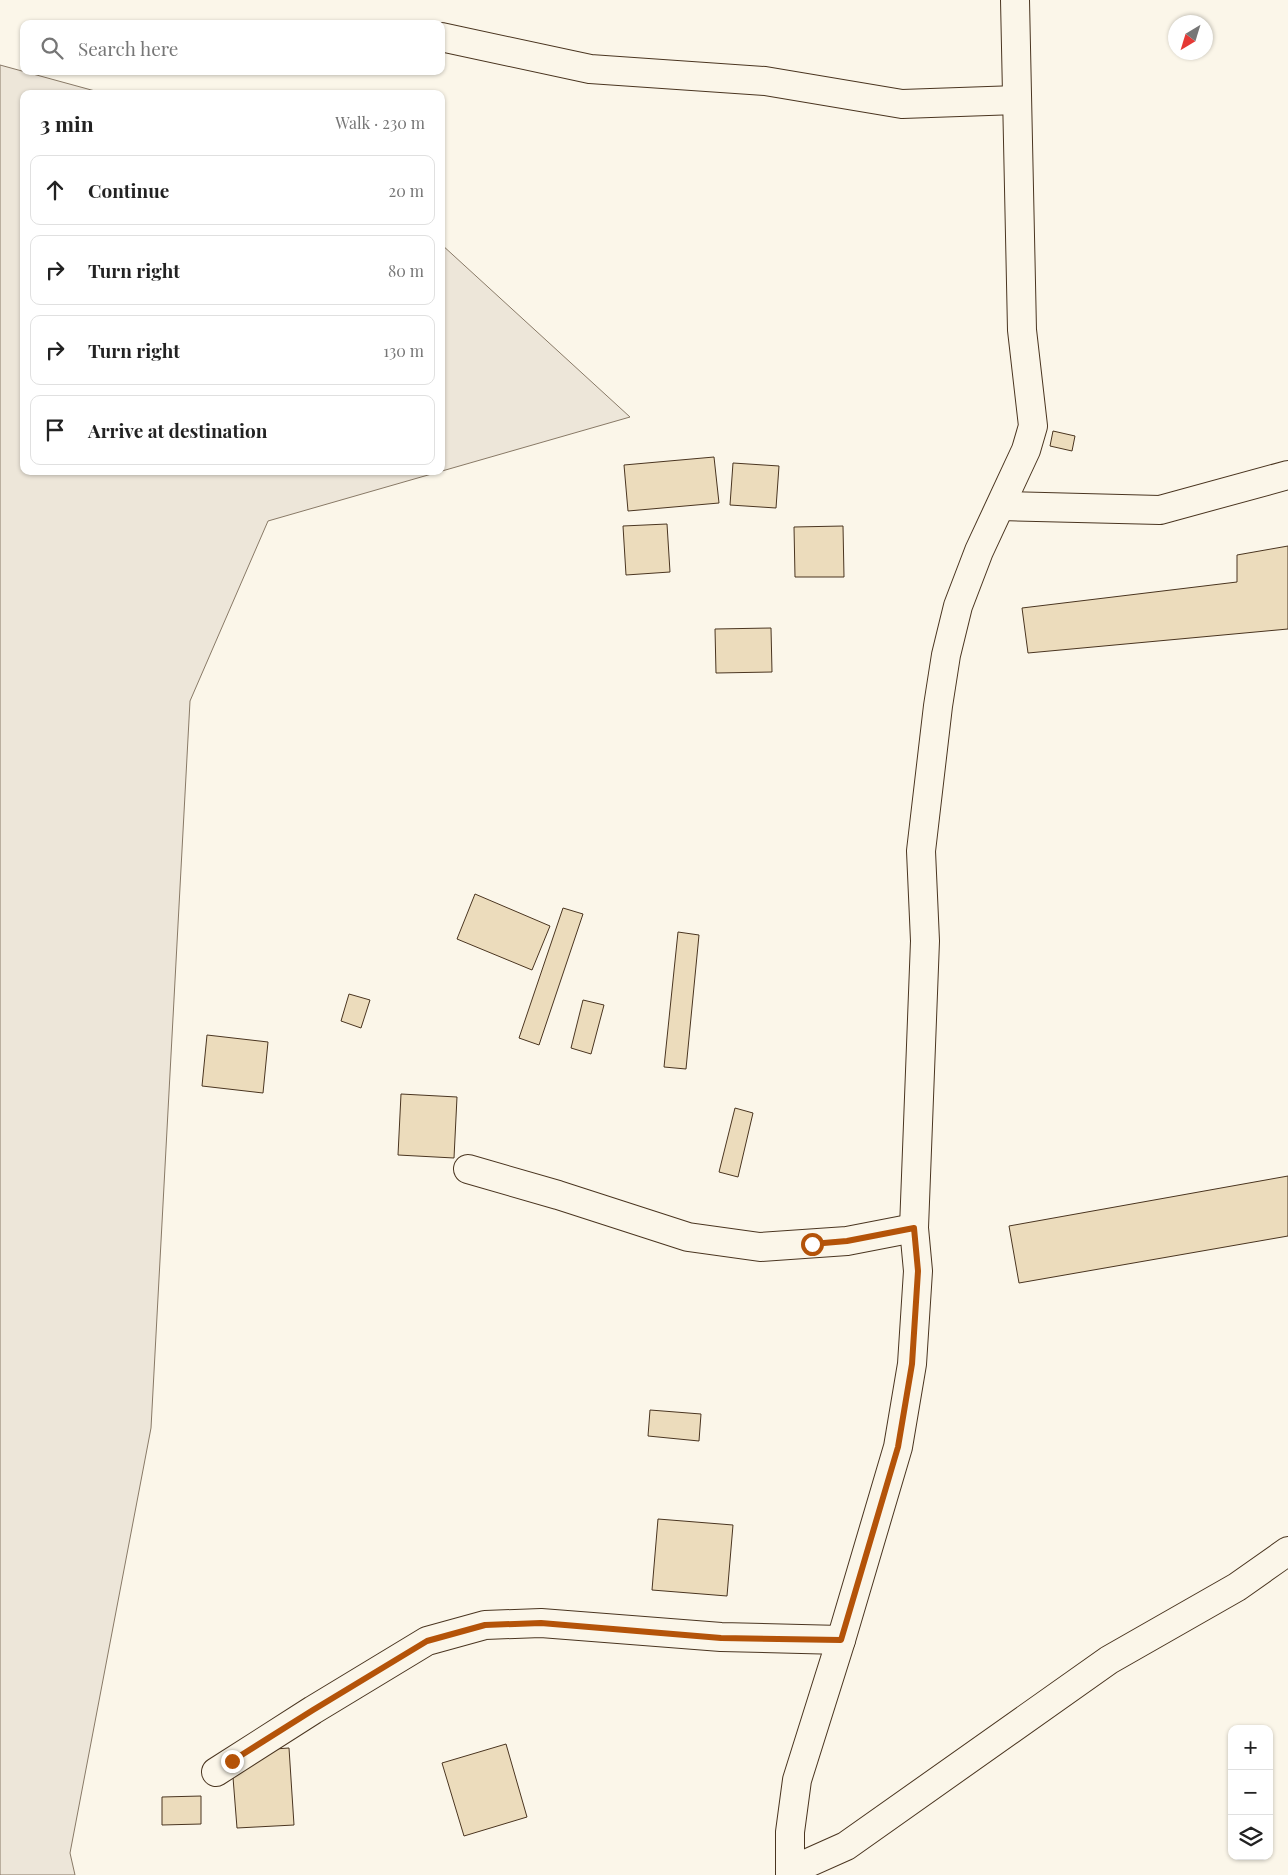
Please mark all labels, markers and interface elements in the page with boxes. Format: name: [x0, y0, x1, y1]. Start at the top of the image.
north arrow: [1168, 15, 1213, 60]
search box: [20, 20, 445, 75]
icon: search: [38, 34, 66, 62]
text: Search here: [78, 35, 178, 61]
text: 3 min: [40, 109, 94, 137]
text: Walk · 230 m: [335, 112, 425, 133]
icon: ahead: [41, 176, 69, 204]
text: Continue: [88, 177, 169, 203]
text: 20 m: [389, 180, 424, 201]
icon: right: [41, 256, 69, 284]
text: Turn right: [88, 257, 180, 283]
text: 80 m: [388, 260, 424, 281]
icon: right: [41, 336, 69, 364]
text: Turn right: [88, 337, 180, 363]
text: 130 m: [383, 340, 424, 361]
icon: arrive: [41, 416, 69, 444]
text: Arrive at destination: [88, 417, 268, 443]
route start: [801, 1233, 824, 1256]
map controls: [1228, 1725, 1273, 1860]
button: +: [1228, 1725, 1273, 1770]
route end: [221, 1750, 244, 1773]
button: −: [1228, 1770, 1273, 1815]
button: layers: [1228, 1815, 1273, 1860]

